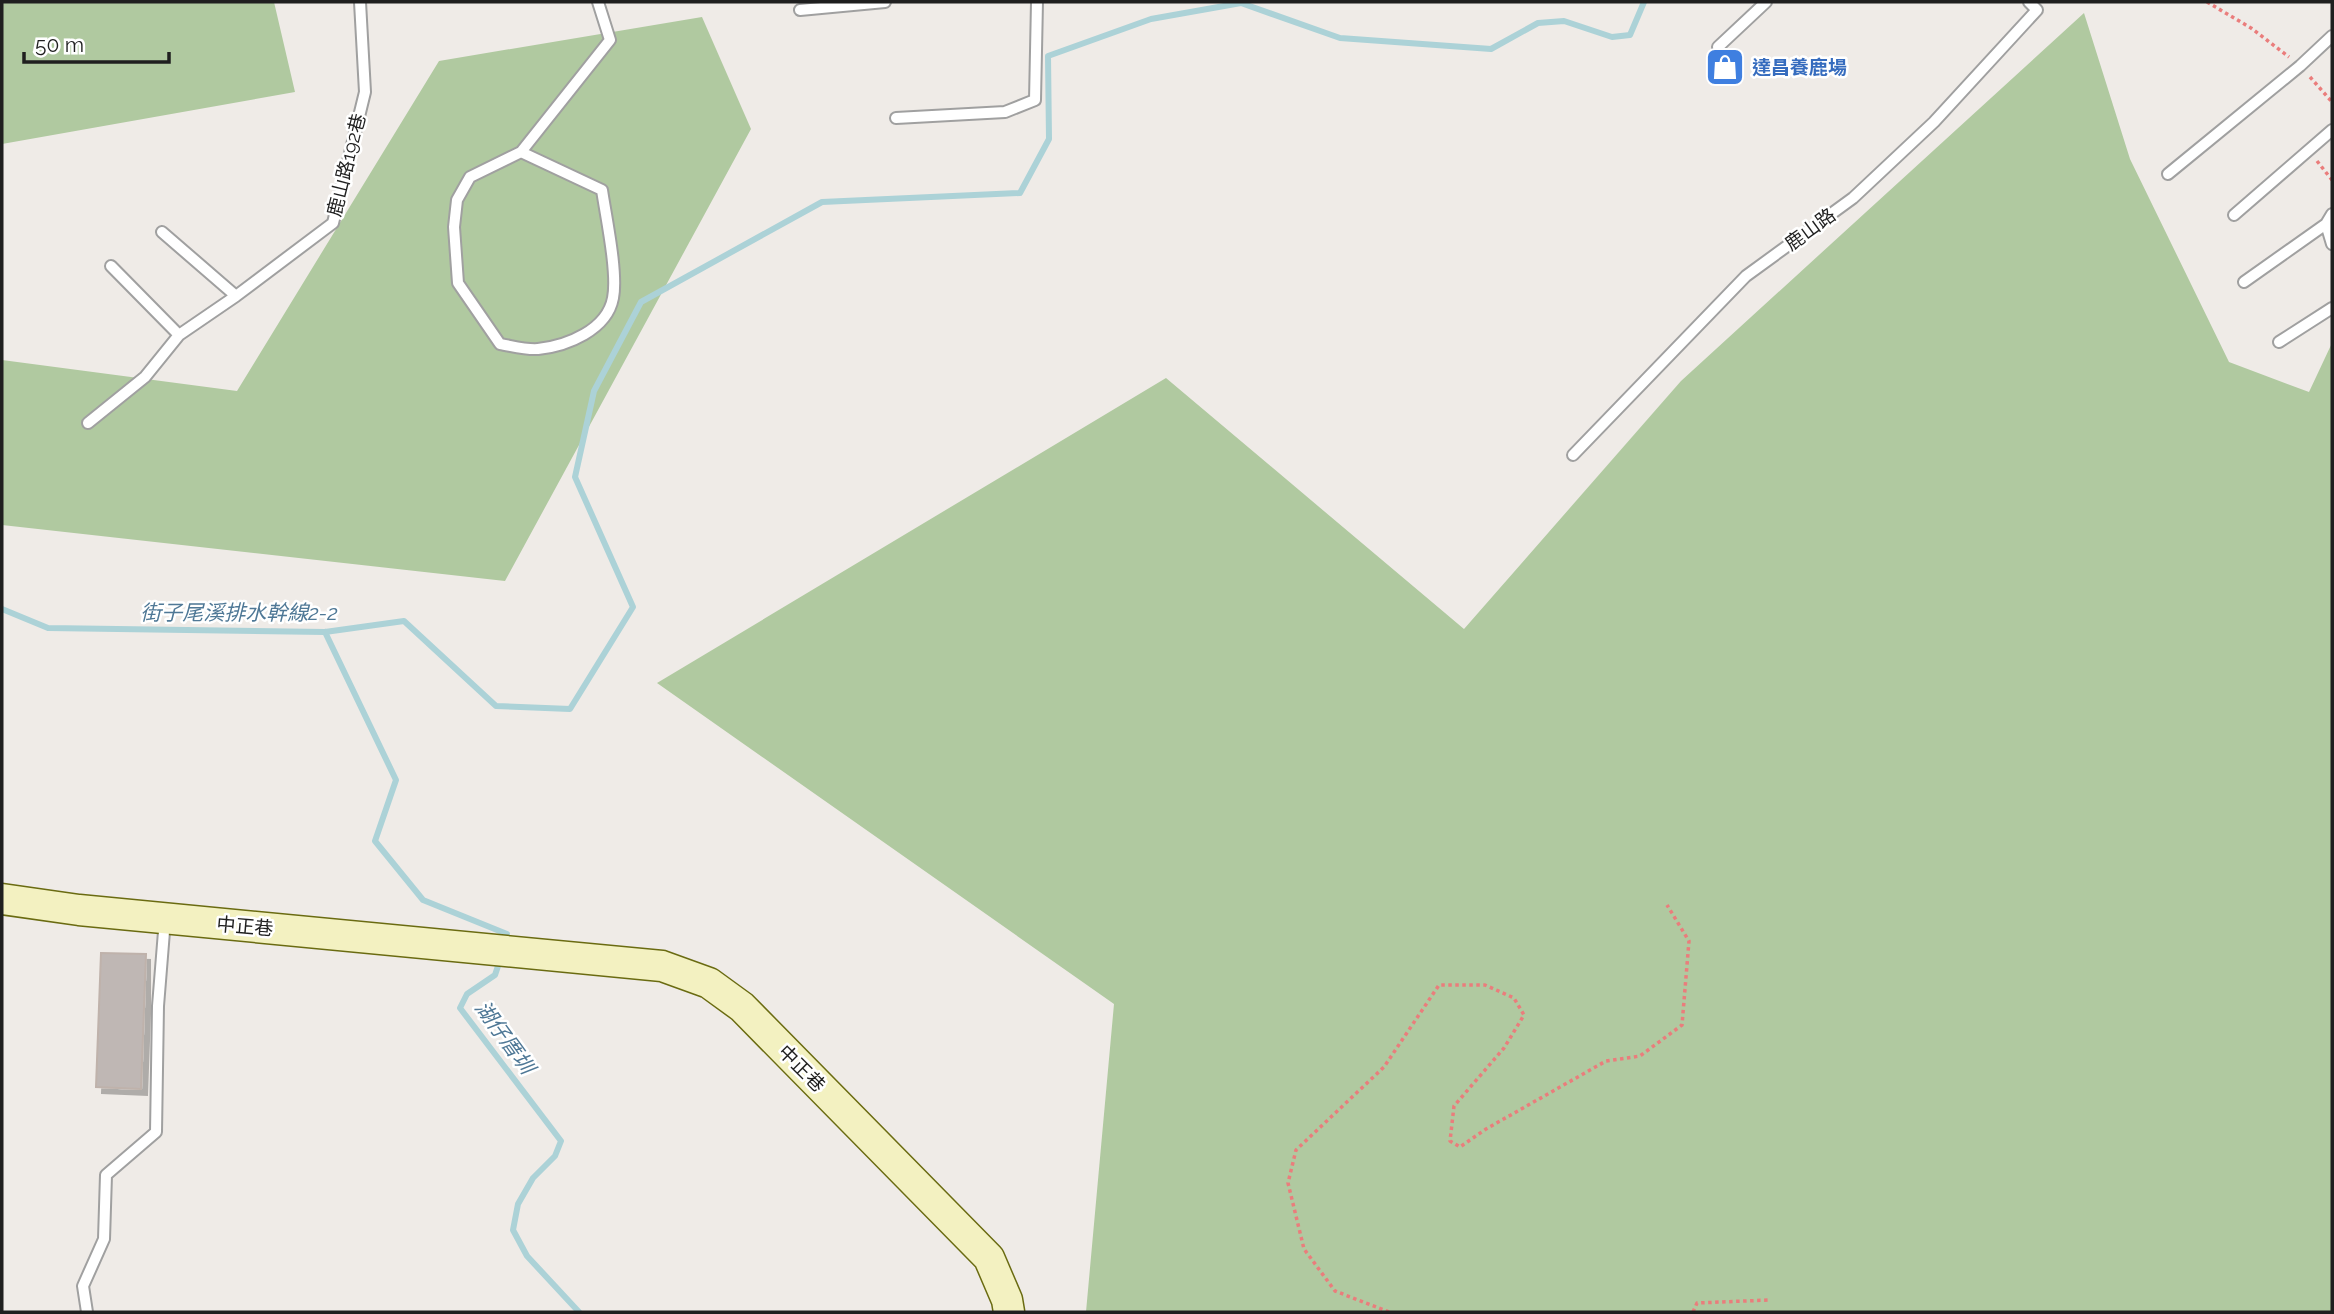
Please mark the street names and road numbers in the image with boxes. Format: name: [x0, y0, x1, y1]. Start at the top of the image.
street label: 鹿山路192巷: [323, 111, 369, 219]
street label: 鹿山路: [1780, 203, 1840, 255]
street label: 中正巷: [216, 913, 274, 939]
street label: 中正巷: [774, 1040, 830, 1096]

